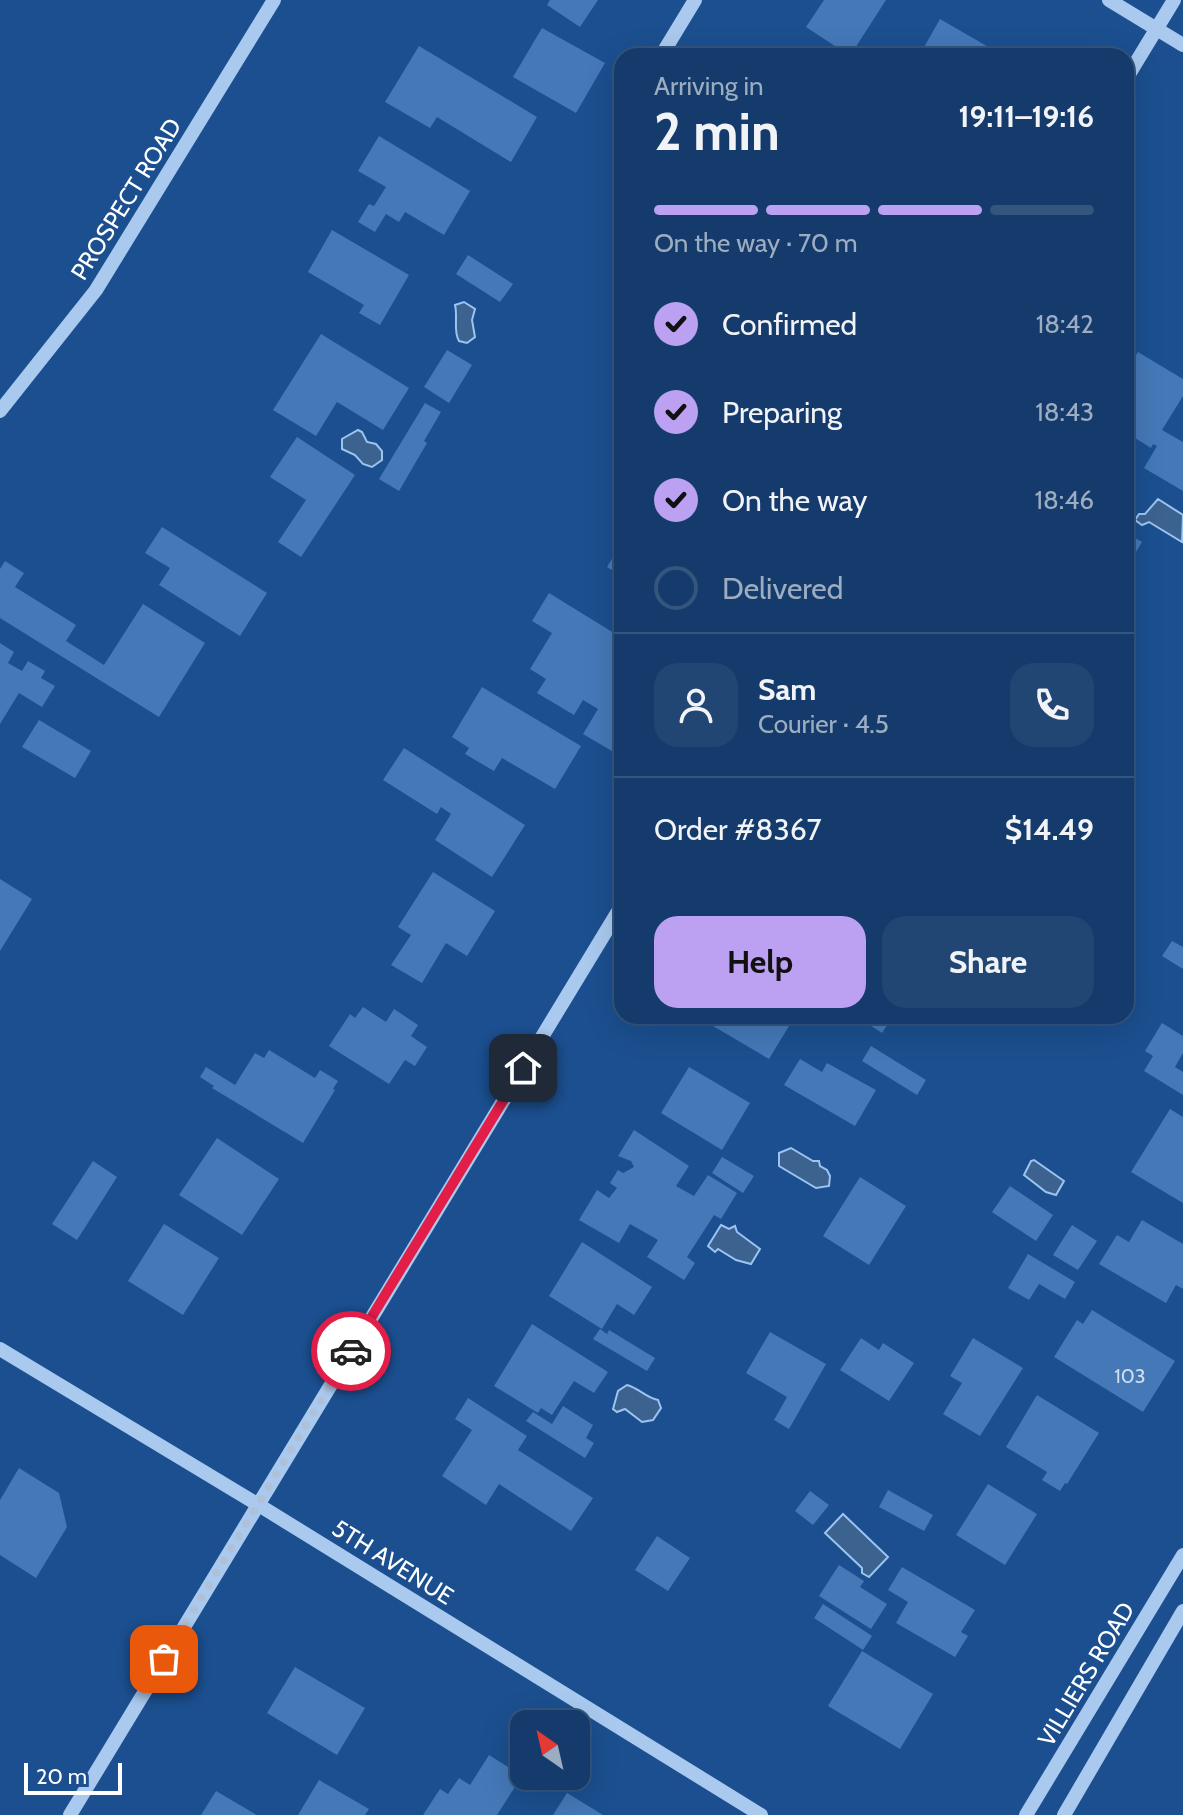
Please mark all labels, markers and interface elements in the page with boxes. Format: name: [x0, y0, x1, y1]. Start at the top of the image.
text: Arriving in: [654, 70, 764, 102]
text: 19:11–19:16: [959, 98, 1094, 135]
text: 2 min: [654, 100, 780, 163]
street label: PROSPECT ROAD: [65, 113, 187, 285]
text: On the way · 70 m: [654, 227, 858, 259]
icon: check: [654, 302, 698, 346]
text: Confirmed: [722, 306, 857, 343]
text: 18:42: [1036, 308, 1094, 340]
icon: check: [654, 390, 698, 434]
text: Preparing: [722, 394, 842, 431]
text: 18:43: [1035, 396, 1094, 428]
icon: check: [654, 478, 698, 522]
text: On the way: [722, 482, 867, 519]
text: 18:46: [1035, 484, 1094, 516]
text: Delivered: [722, 570, 843, 607]
button: person: [654, 663, 738, 747]
button: phone: [1010, 663, 1094, 747]
text: Sam: [758, 671, 816, 708]
text: Courier · 4.5: [758, 708, 889, 740]
text: Order #8367: [654, 811, 822, 848]
text: $14.49: [1005, 811, 1094, 848]
button: Help: [654, 916, 866, 1008]
button: Share: [882, 916, 1094, 1008]
pin: [489, 1034, 557, 1102]
icon: home: [501, 1046, 545, 1090]
courier: [311, 1311, 391, 1391]
icon: car: [329, 1329, 373, 1373]
house number: 103: [1114, 1364, 1146, 1388]
street label: 5TH AVENUE: [327, 1513, 459, 1611]
street label: VILLIERS ROAD: [1032, 1597, 1140, 1751]
pin: [130, 1625, 198, 1693]
icon: bag: [142, 1637, 186, 1681]
north arrow: [510, 1710, 590, 1790]
map controls: [510, 1710, 590, 1790]
scale bar: [24, 1759, 122, 1795]
text: 20 m: [36, 1763, 87, 1790]

